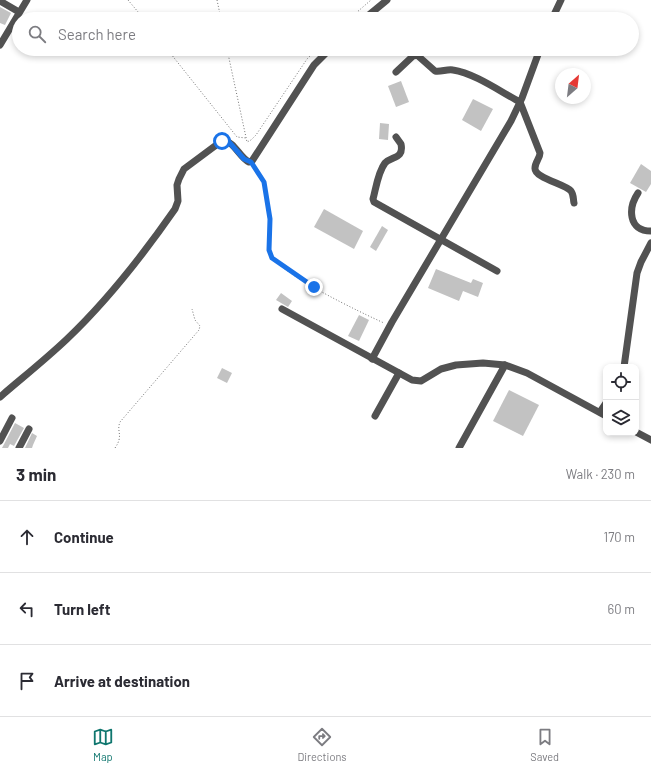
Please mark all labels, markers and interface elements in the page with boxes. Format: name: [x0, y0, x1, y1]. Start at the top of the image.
search box: [12, 12, 639, 56]
icon: search: [26, 23, 48, 45]
text: Search here: [58, 25, 136, 43]
north arrow: [555, 68, 591, 104]
route start: [213, 132, 231, 150]
route end: [305, 278, 323, 296]
map controls: [603, 364, 639, 436]
button: locate: [603, 364, 639, 400]
button: layers: [603, 400, 639, 436]
text: 3 min: [16, 464, 56, 484]
text: Walk · 230 m: [566, 466, 635, 482]
icon: ahead: [16, 526, 38, 548]
text: Continue: [54, 528, 114, 546]
text: 170 m: [604, 529, 635, 545]
icon: left: [16, 598, 38, 620]
text: Turn left: [54, 600, 110, 618]
text: 60 m: [608, 601, 635, 617]
icon: arrive: [16, 670, 38, 692]
text: Arrive at destination: [54, 672, 190, 690]
tab: Map: [92, 726, 114, 763]
tab: Directions: [297, 726, 347, 763]
tab: Saved: [530, 726, 559, 763]

